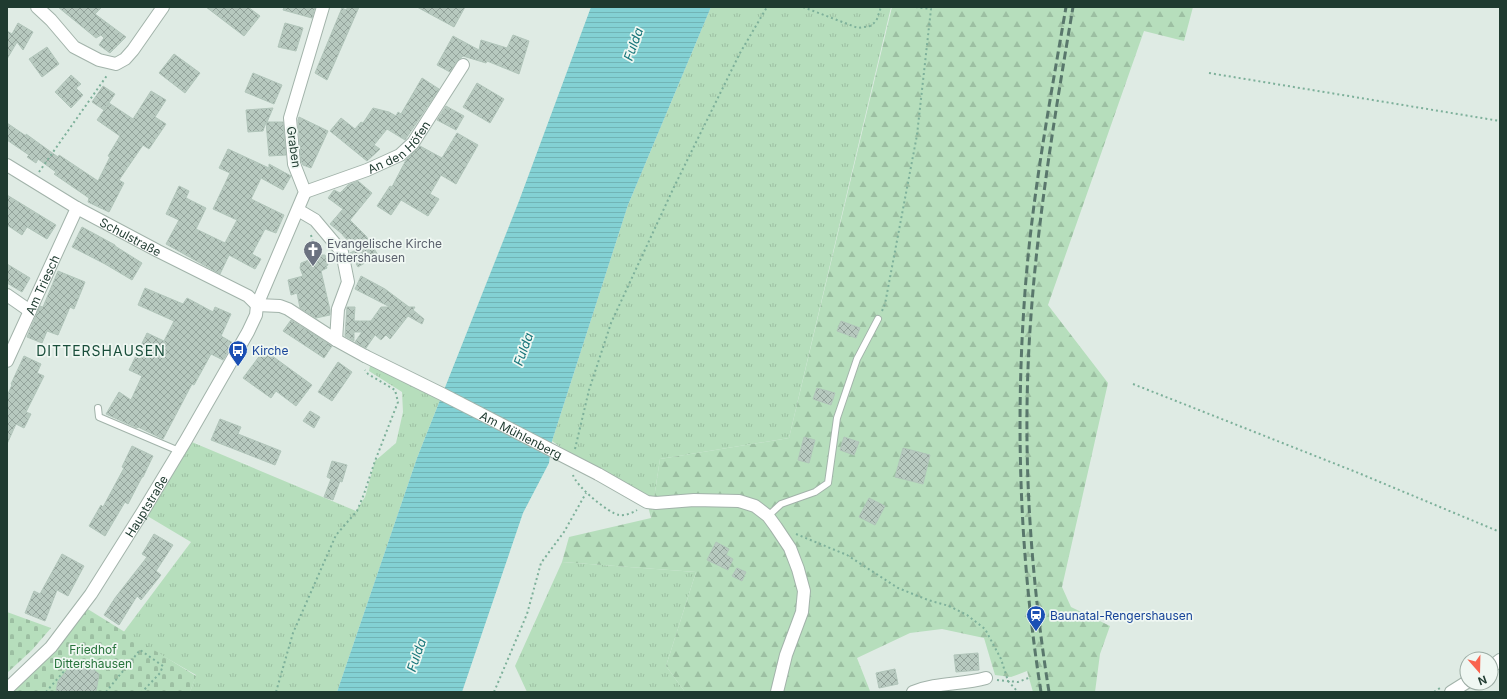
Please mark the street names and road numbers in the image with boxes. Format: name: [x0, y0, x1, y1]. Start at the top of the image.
street label: An den Höfen: [365, 118, 433, 176]
street label: Graben: [284, 125, 304, 169]
street label: Schulstraße: [97, 214, 164, 259]
street label: Am Triesch: [22, 252, 62, 317]
street label: Am Mühlenberg: [478, 407, 565, 462]
street label: Hauptstraße: [121, 472, 171, 540]

